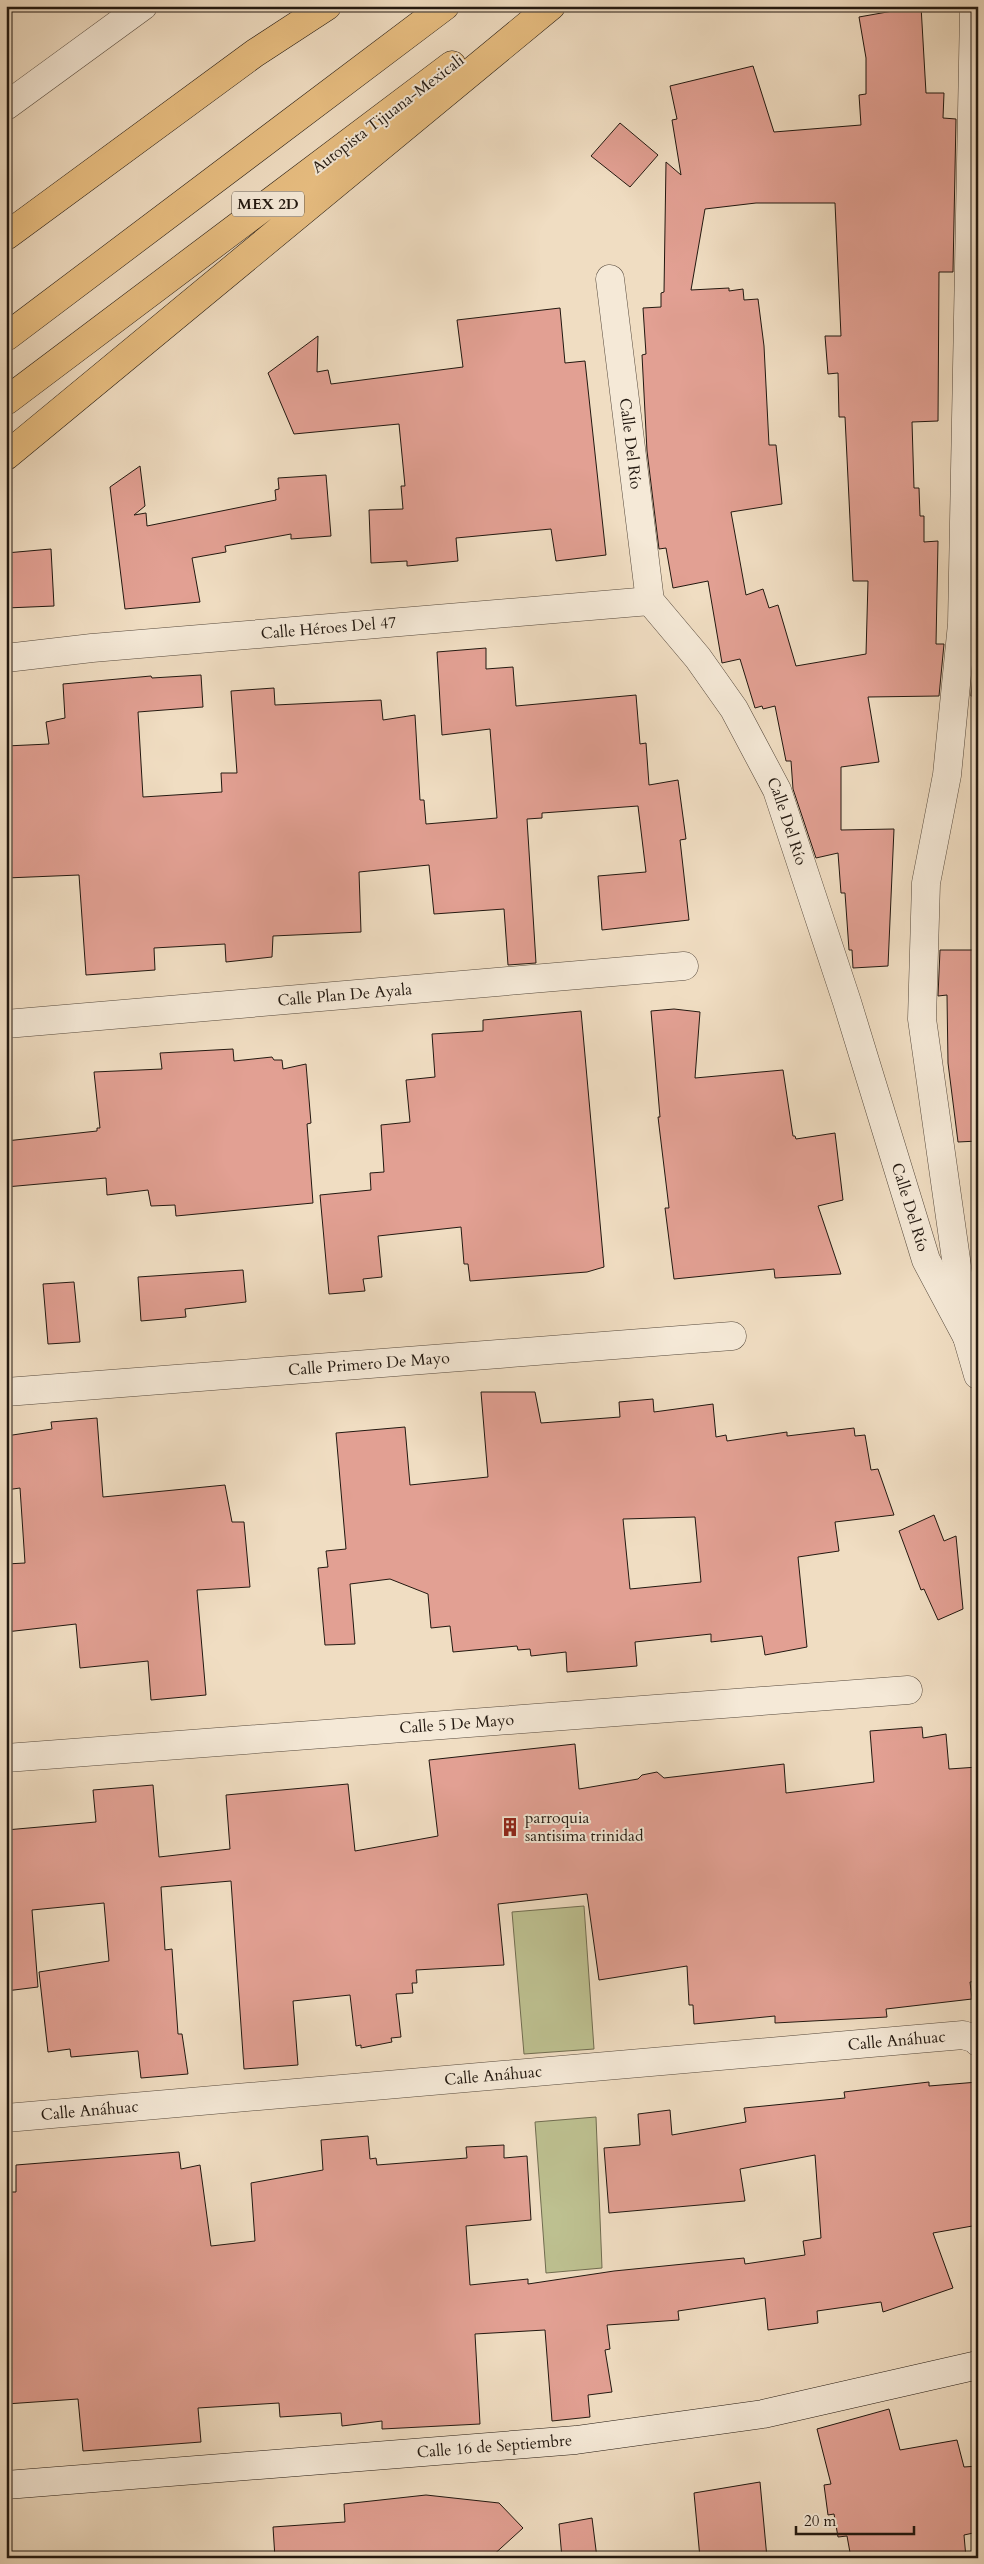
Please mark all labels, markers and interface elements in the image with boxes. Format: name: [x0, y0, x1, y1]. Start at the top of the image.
street label: Autopista Tijuana-Mexicali: [307, 49, 469, 179]
road number: MEX 2D: [232, 192, 304, 216]
street label: Calle Del Río: [614, 397, 647, 491]
street label: Calle Héroes Del 47: [260, 611, 397, 645]
street label: Calle Del Río: [761, 773, 812, 869]
street label: Calle Plan De Ayala: [277, 978, 413, 1012]
street label: Calle Del Río: [886, 1160, 934, 1255]
street label: Calle Primero De Mayo: [287, 1347, 451, 1381]
street label: Calle 5 De Mayo: [399, 1709, 515, 1739]
place label: parroquia santisima trinidad: [525, 1807, 644, 1847]
building icon: parroquia santisima trinidad: [499, 1816, 521, 1838]
street label: Calle Anáhuac: [847, 2026, 946, 2056]
street label: Calle Anáhuac: [443, 2061, 543, 2091]
street label: Calle Anáhuac: [40, 2096, 139, 2126]
street label: Calle 16 de Septiembre: [416, 2429, 573, 2464]
scale bar: [796, 2504, 914, 2536]
text: 20 m: [804, 2511, 836, 2531]

